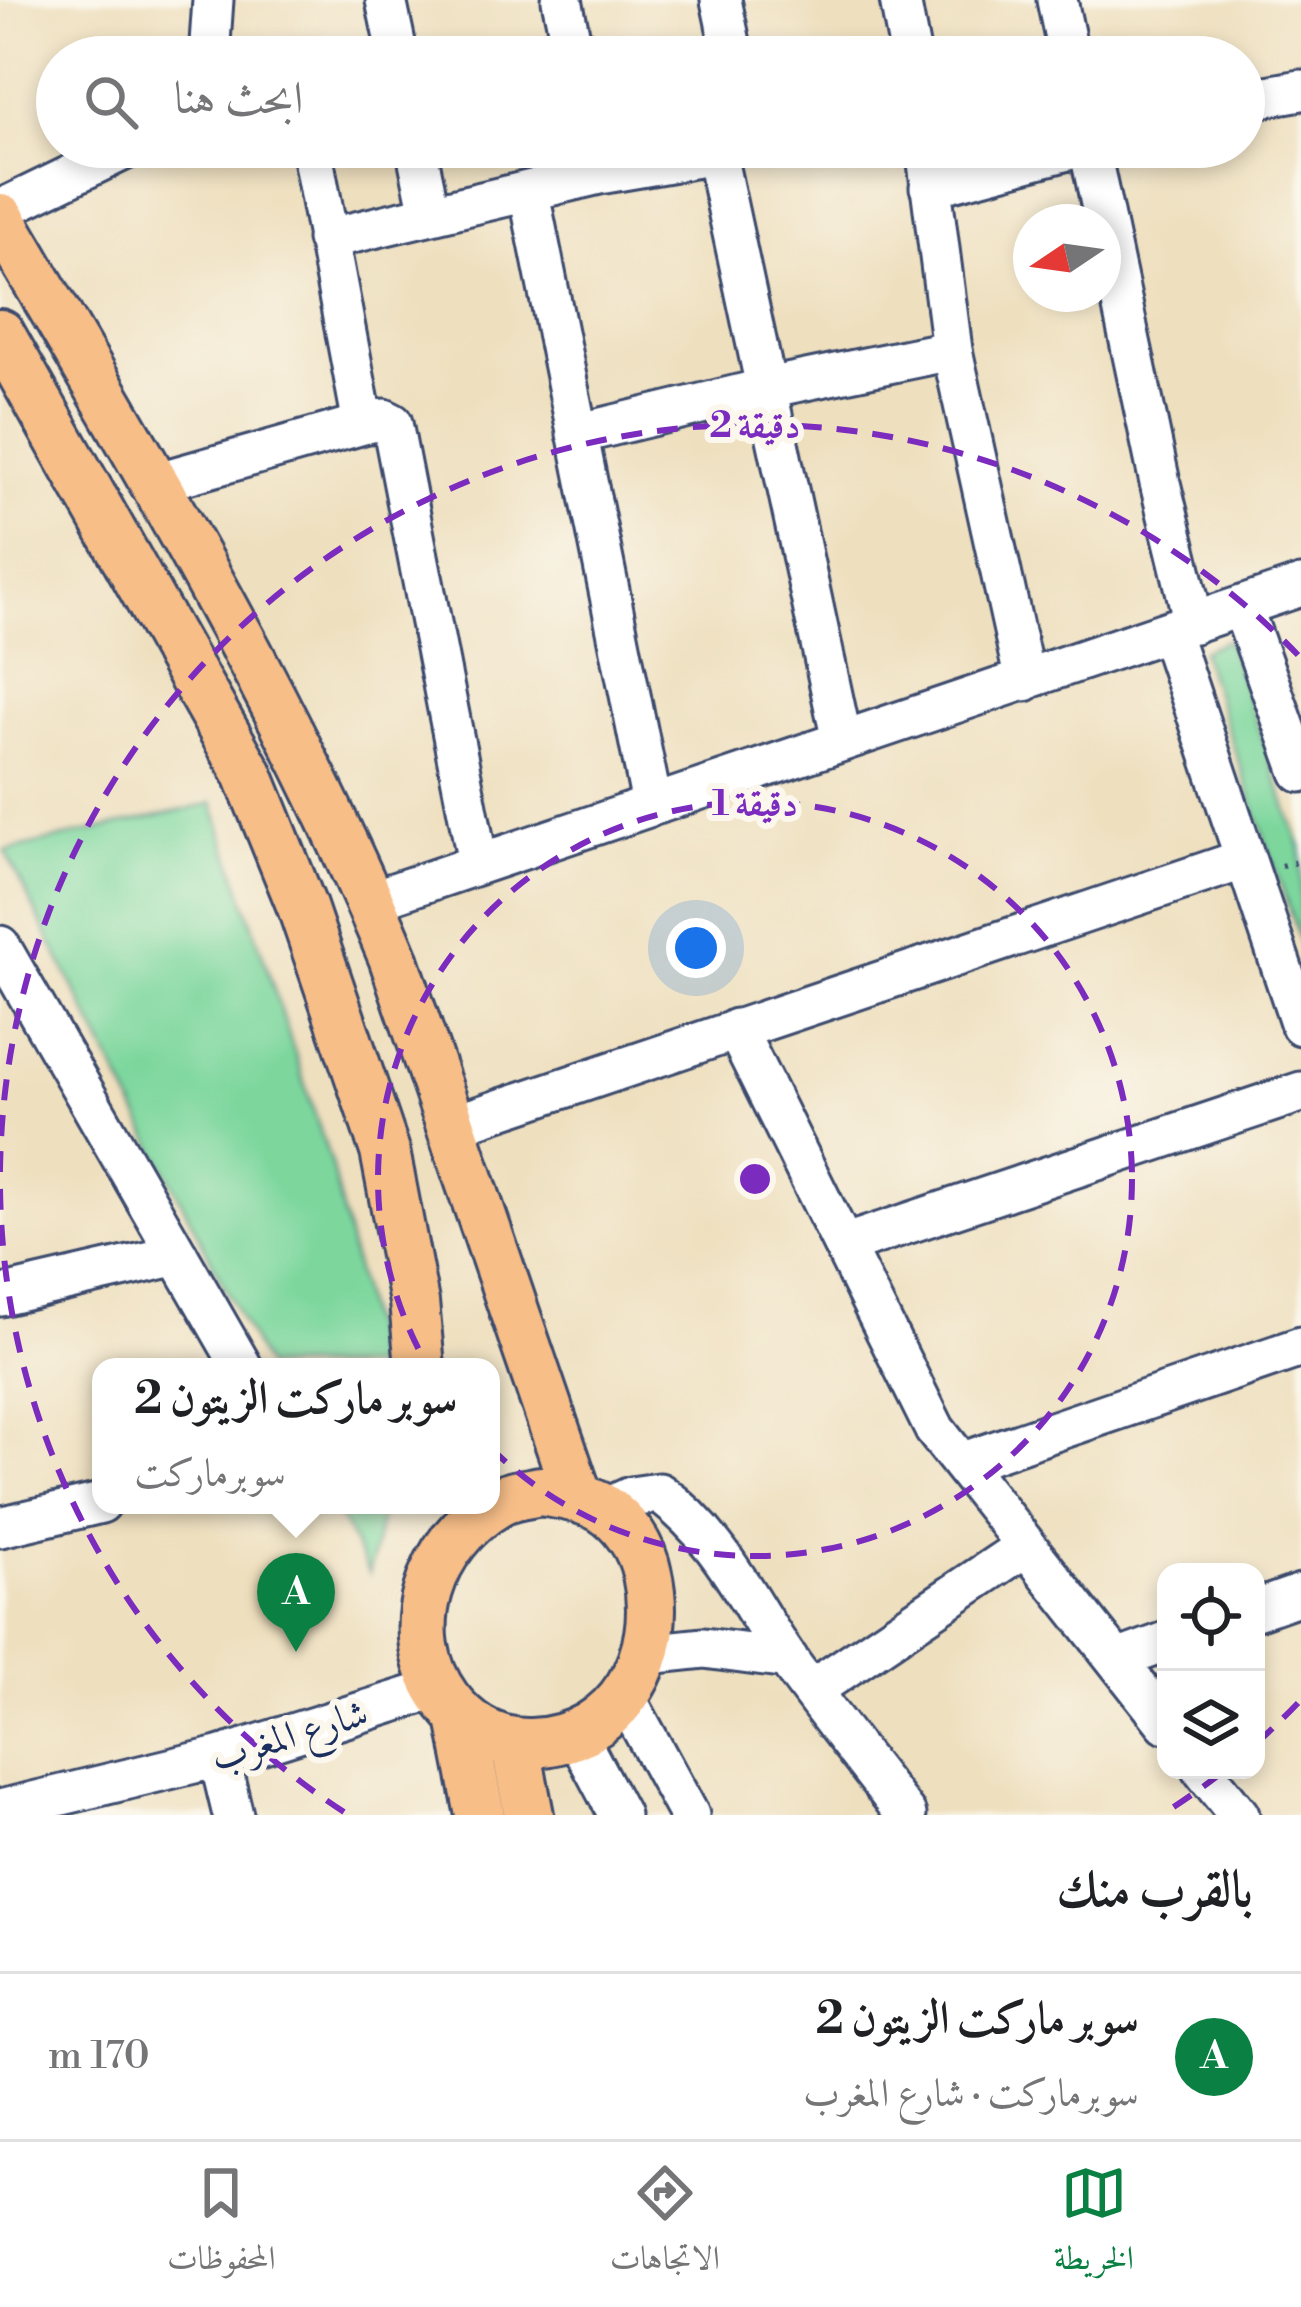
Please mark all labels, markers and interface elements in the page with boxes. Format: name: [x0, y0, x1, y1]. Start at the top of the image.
search box: [36, 36, 1265, 168]
icon: search: [78, 69, 144, 135]
text: ابحث هنا: [174, 71, 303, 128]
north arrow: [1013, 204, 1121, 312]
text: 2 دقيقة: [709, 404, 801, 449]
text: 1 دقيقة: [712, 782, 798, 827]
your location: [666, 918, 726, 978]
centre of rings: [734, 1158, 776, 1200]
popup: [92, 1358, 500, 1514]
text: سوبر ماركت الزيتون 2: [134, 1371, 458, 1428]
text: سوبرماركت: [134, 1450, 286, 1499]
pin: A: [257, 1553, 335, 1652]
map controls: [1157, 1563, 1265, 1779]
button: locate: [1157, 1563, 1265, 1671]
button: layers: [1157, 1671, 1265, 1779]
street label: شارع المغرب: [205, 1689, 376, 1789]
text: بالقرب منك: [1056, 1859, 1253, 1923]
text: سوبر ماركت الزيتون 2: [816, 1991, 1139, 2048]
text: 170 m: [48, 2032, 150, 2081]
text: A: [1200, 2032, 1228, 2081]
text: سوبرماركت · شارع المغرب: [803, 2070, 1139, 2119]
tab: المحفوظات: [167, 2160, 276, 2290]
tab: الاتجاهات: [610, 2160, 720, 2290]
tab: الخريطة: [1054, 2160, 1134, 2290]

